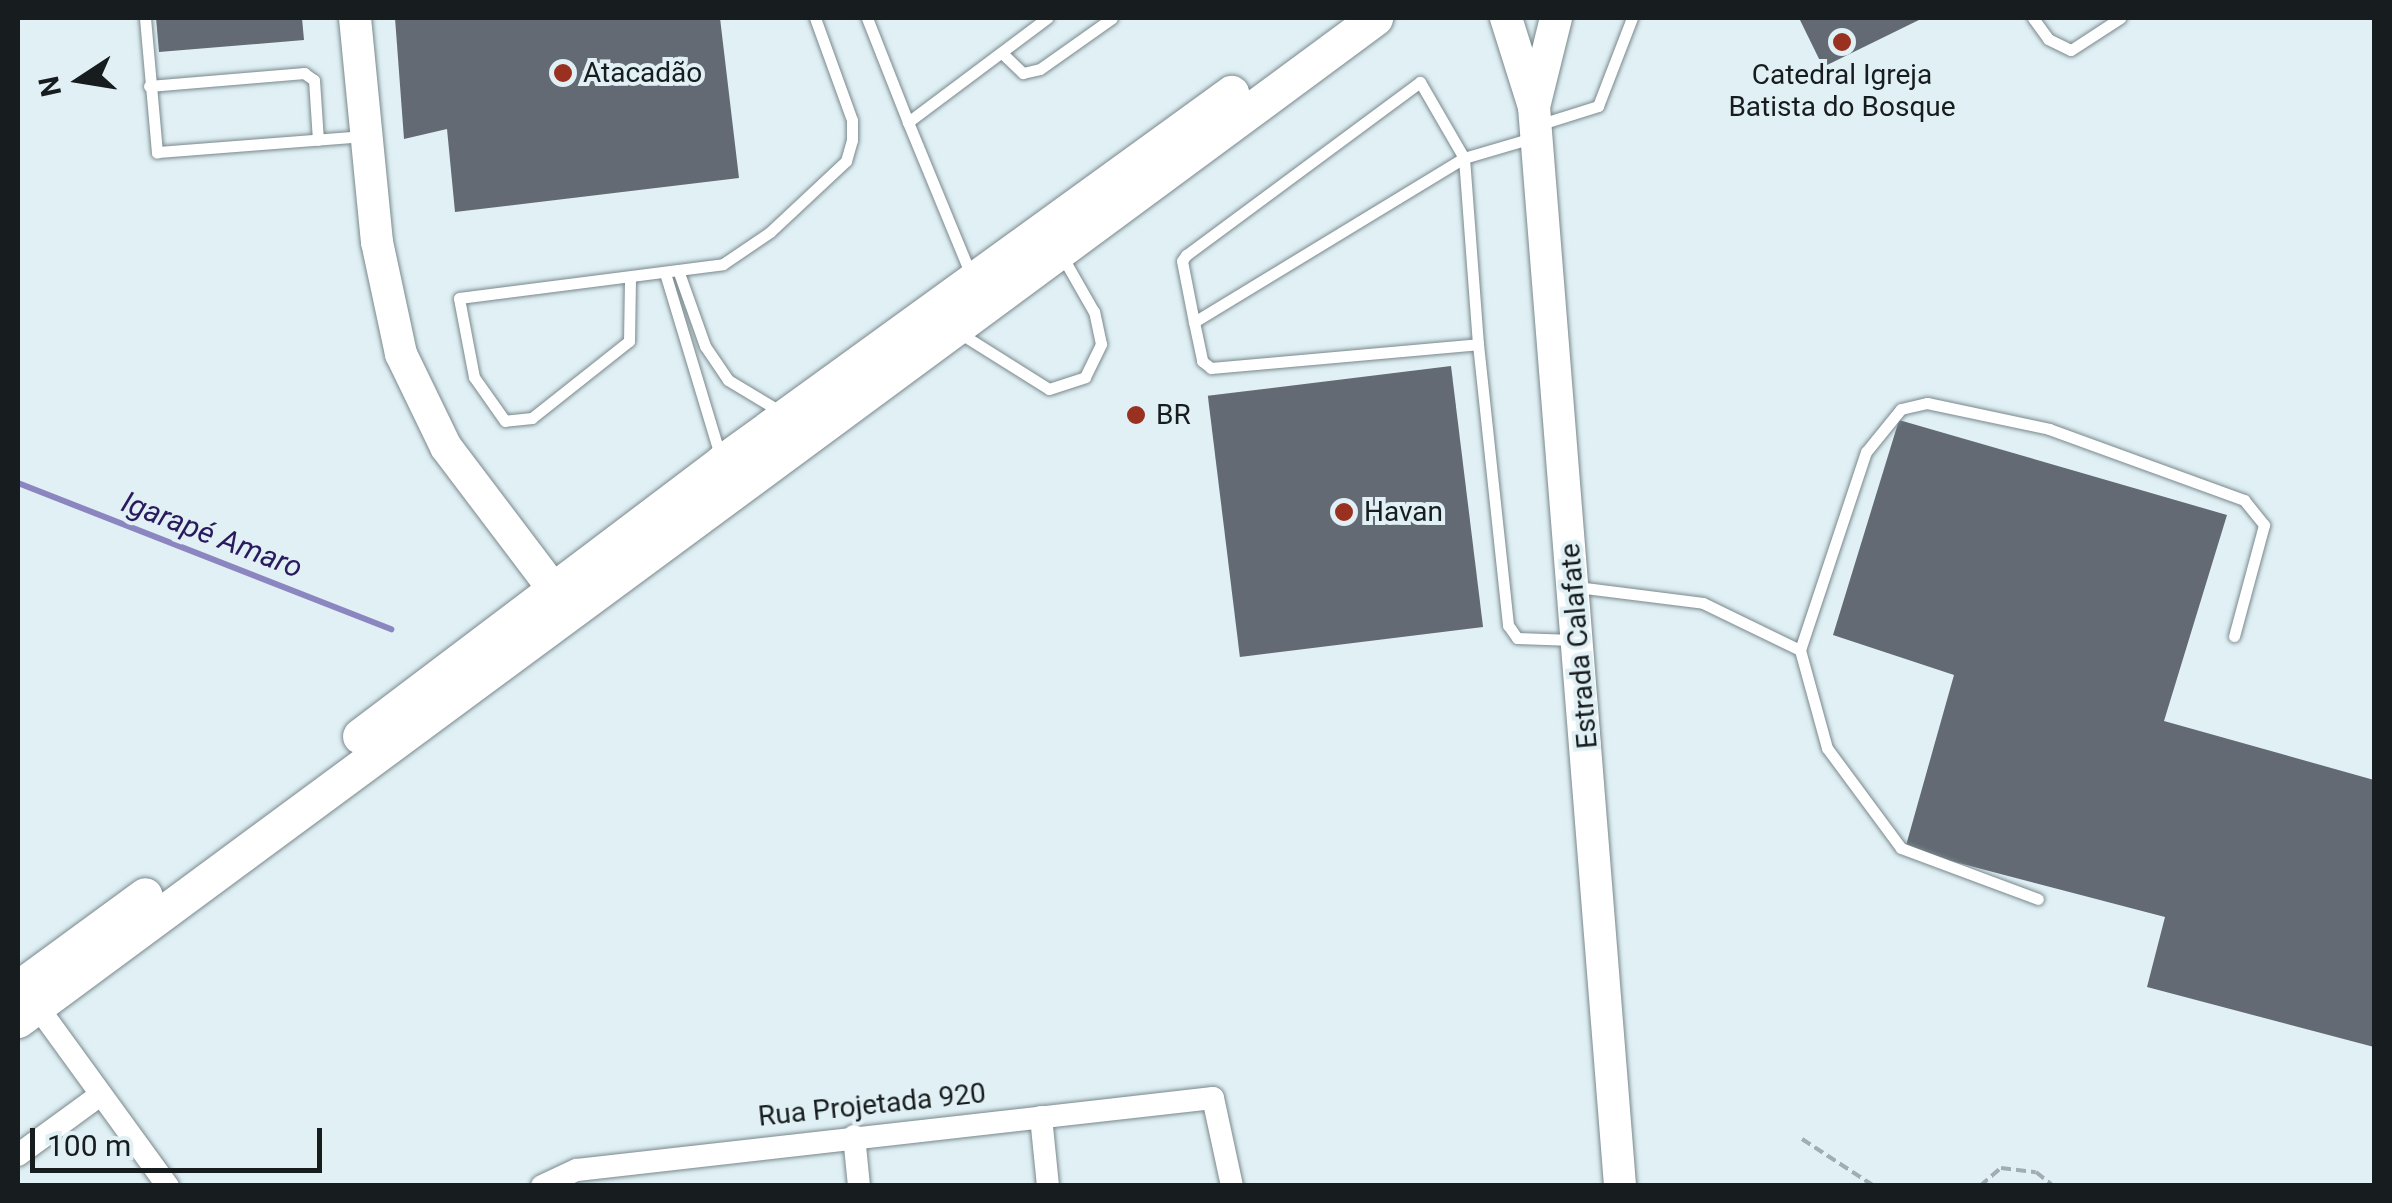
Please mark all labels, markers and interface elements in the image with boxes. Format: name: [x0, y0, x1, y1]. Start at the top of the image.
north arrow: [30, 30, 130, 130]
marker: Catedral Igreja Batista do Bosque: [1831, 31, 1853, 53]
place label: Atacadão: [583, 56, 702, 90]
place label: Catedral Igreja Batista do Bosque: [1728, 58, 1956, 124]
marker: Atacadão: [552, 62, 574, 84]
text: N: [32, 73, 68, 99]
place label: BR: [1156, 398, 1191, 432]
marker: BR: [1125, 404, 1147, 426]
water label: Igarapé Amaro: [116, 484, 308, 586]
place label: Havan: [1364, 495, 1443, 529]
marker: Havan: [1333, 501, 1355, 523]
street label: Estrada Calafate: [1553, 542, 1605, 750]
street label: Rua Projetada 920: [756, 1076, 988, 1134]
scale bar: [35, 1108, 328, 1170]
text: 100 m: [47, 1128, 131, 1163]

